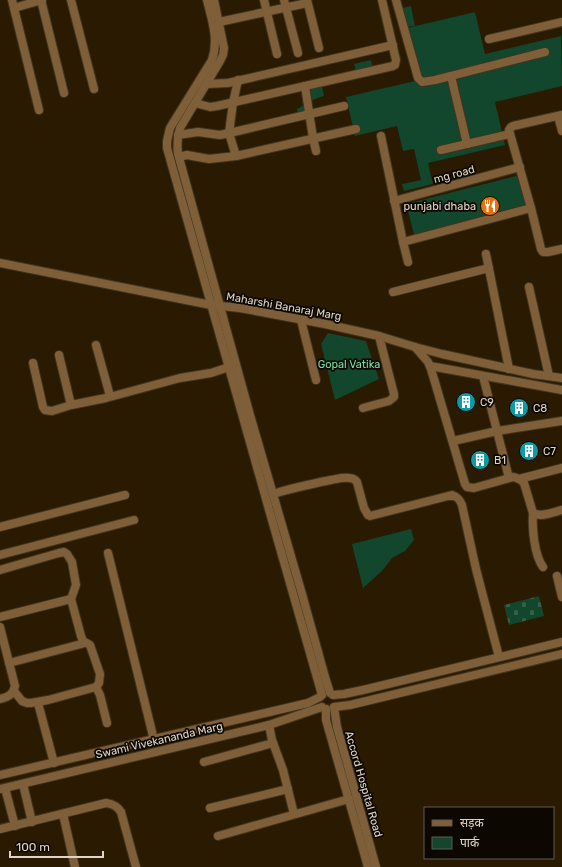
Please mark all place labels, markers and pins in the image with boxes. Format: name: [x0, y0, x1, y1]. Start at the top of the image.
restaurant icon: punjabi dhaba: [479, 195, 501, 217]
place label: punjabi dhaba: [403, 200, 476, 213]
building icon: C9: [455, 391, 477, 413]
place label: C9: [480, 396, 494, 409]
building icon: C8: [508, 397, 530, 419]
place label: C8: [533, 402, 547, 415]
building icon: C7: [518, 440, 540, 462]
place label: C7: [543, 445, 556, 458]
building icon: B1: [469, 449, 491, 471]
place label: B1: [494, 454, 506, 467]

